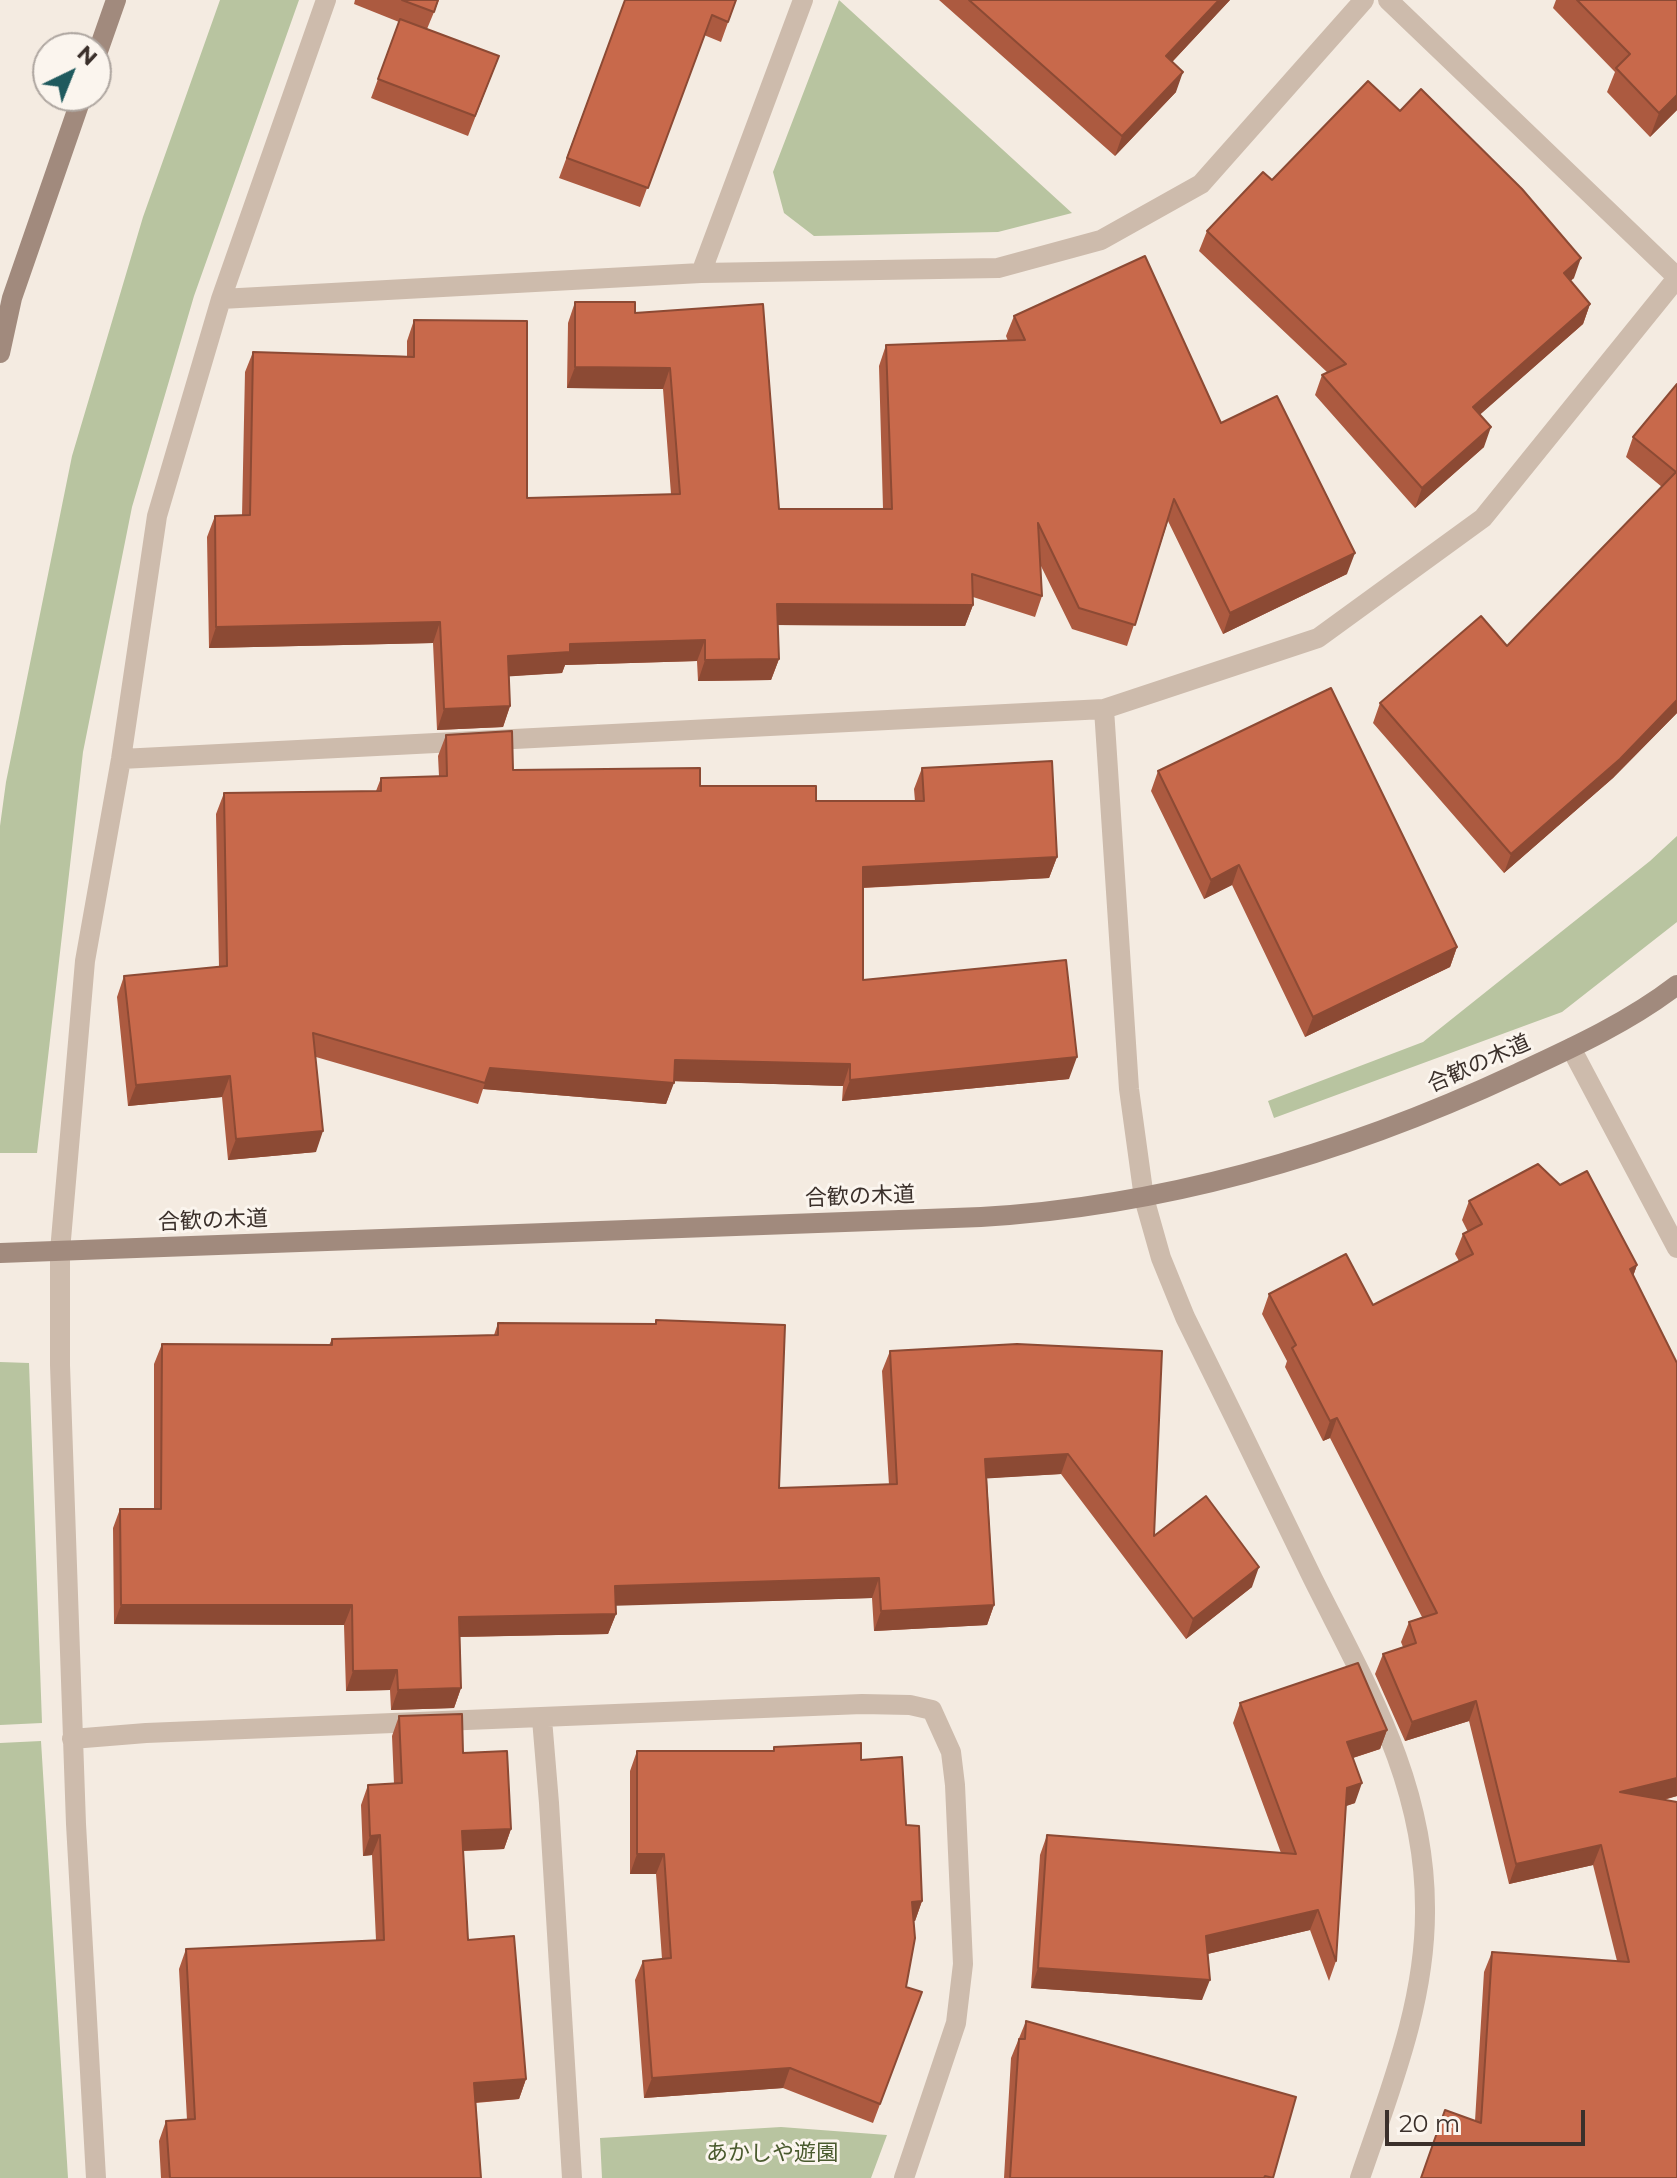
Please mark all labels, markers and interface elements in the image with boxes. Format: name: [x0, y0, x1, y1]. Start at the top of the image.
north arrow: [32, 32, 112, 112]
text: N: [72, 40, 103, 71]
street label: 合歓の木道: [1423, 1030, 1535, 1098]
street label: 合歓の木道: [805, 1182, 915, 1212]
street label: 合歓の木道: [158, 1206, 268, 1236]
scale bar: [1389, 2094, 1589, 2144]
text: 20 m: [1399, 2109, 1460, 2138]
park label: あかしや遊園: [706, 2141, 838, 2167]

